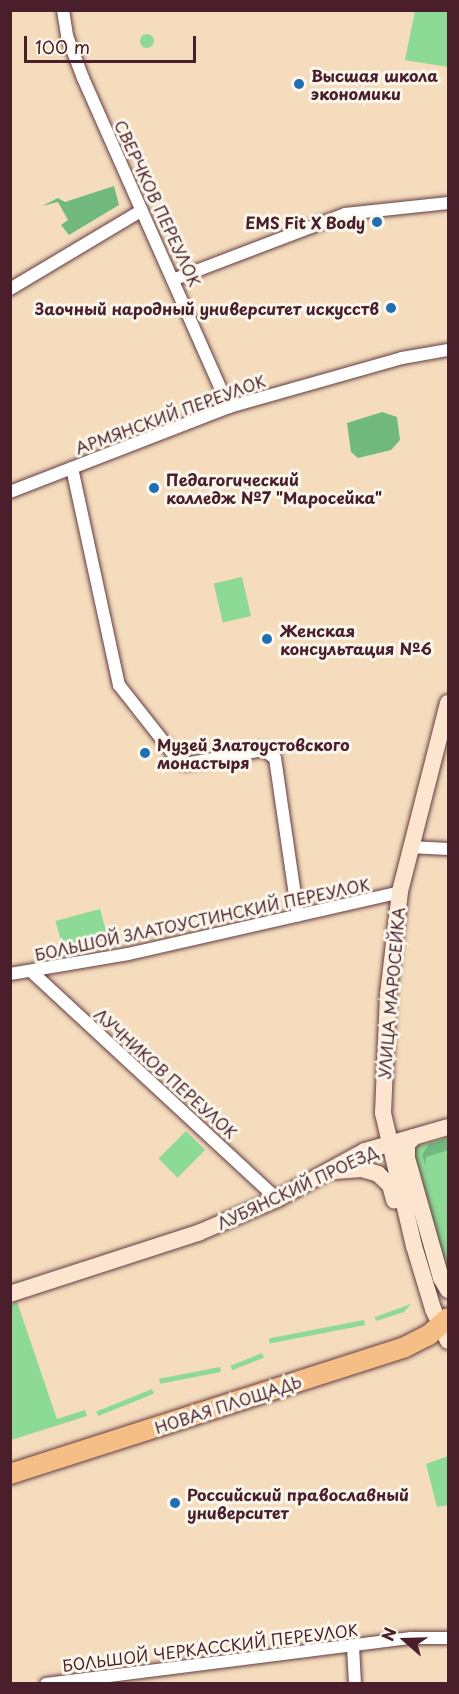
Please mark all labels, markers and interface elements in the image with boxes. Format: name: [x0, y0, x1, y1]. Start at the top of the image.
scale bar: [27, 24, 200, 62]
text: 100 m: [35, 33, 90, 60]
place label: Высшая школа экономики: [311, 65, 438, 103]
marker: Высшая школа экономики: [292, 77, 306, 91]
street label: СВЕРЧКОВ ПЕРЕУЛОК: [111, 116, 205, 290]
place label: EMS Fit X Body: [243, 212, 365, 232]
marker: EMS Fit X Body: [370, 215, 384, 229]
place label: Заочный народный университет искусств: [33, 298, 379, 318]
marker: Заочный народный университет искусств: [384, 301, 398, 315]
street label: АРМЯНСКИЙ ПЕРЕУЛОК: [72, 371, 268, 457]
place label: Педагогический колледж №7 "Маросейка": [166, 469, 383, 507]
marker: Педагогический колледж №7 "Маросейка": [147, 481, 161, 495]
place label: Женская консультация №6: [280, 620, 431, 658]
marker: Женская консультация №6: [258, 630, 276, 648]
place label: Музей Златоустовского монастыря: [157, 734, 351, 772]
marker: Музей Златоустовского монастыря: [138, 746, 152, 760]
street label: БОЛЬШОЙ ЗЛАТОУСТИНСКИЙ ПЕРЕУЛОК: [32, 874, 372, 964]
street label: УЛИЦА МАРОСЕЙКА: [374, 906, 408, 1080]
street label: ЛУЧНИКОВ ПЕРЕУЛОК: [91, 1004, 241, 1142]
street label: ЛУБЯНСКИЙ ПРОЕЗД: [213, 1141, 381, 1233]
street label: НОВАЯ ПЛОЩАДЬ: [152, 1371, 304, 1437]
place label: Российский православный университет: [187, 1484, 409, 1522]
marker: Российский православный университет: [168, 1496, 182, 1510]
north arrow: [375, 1610, 435, 1670]
street label: БОЛЬШОЙ ЧЕРКАССКИЙ ПЕРЕУЛОК: [60, 1619, 360, 1675]
text: N: [375, 1624, 402, 1644]

